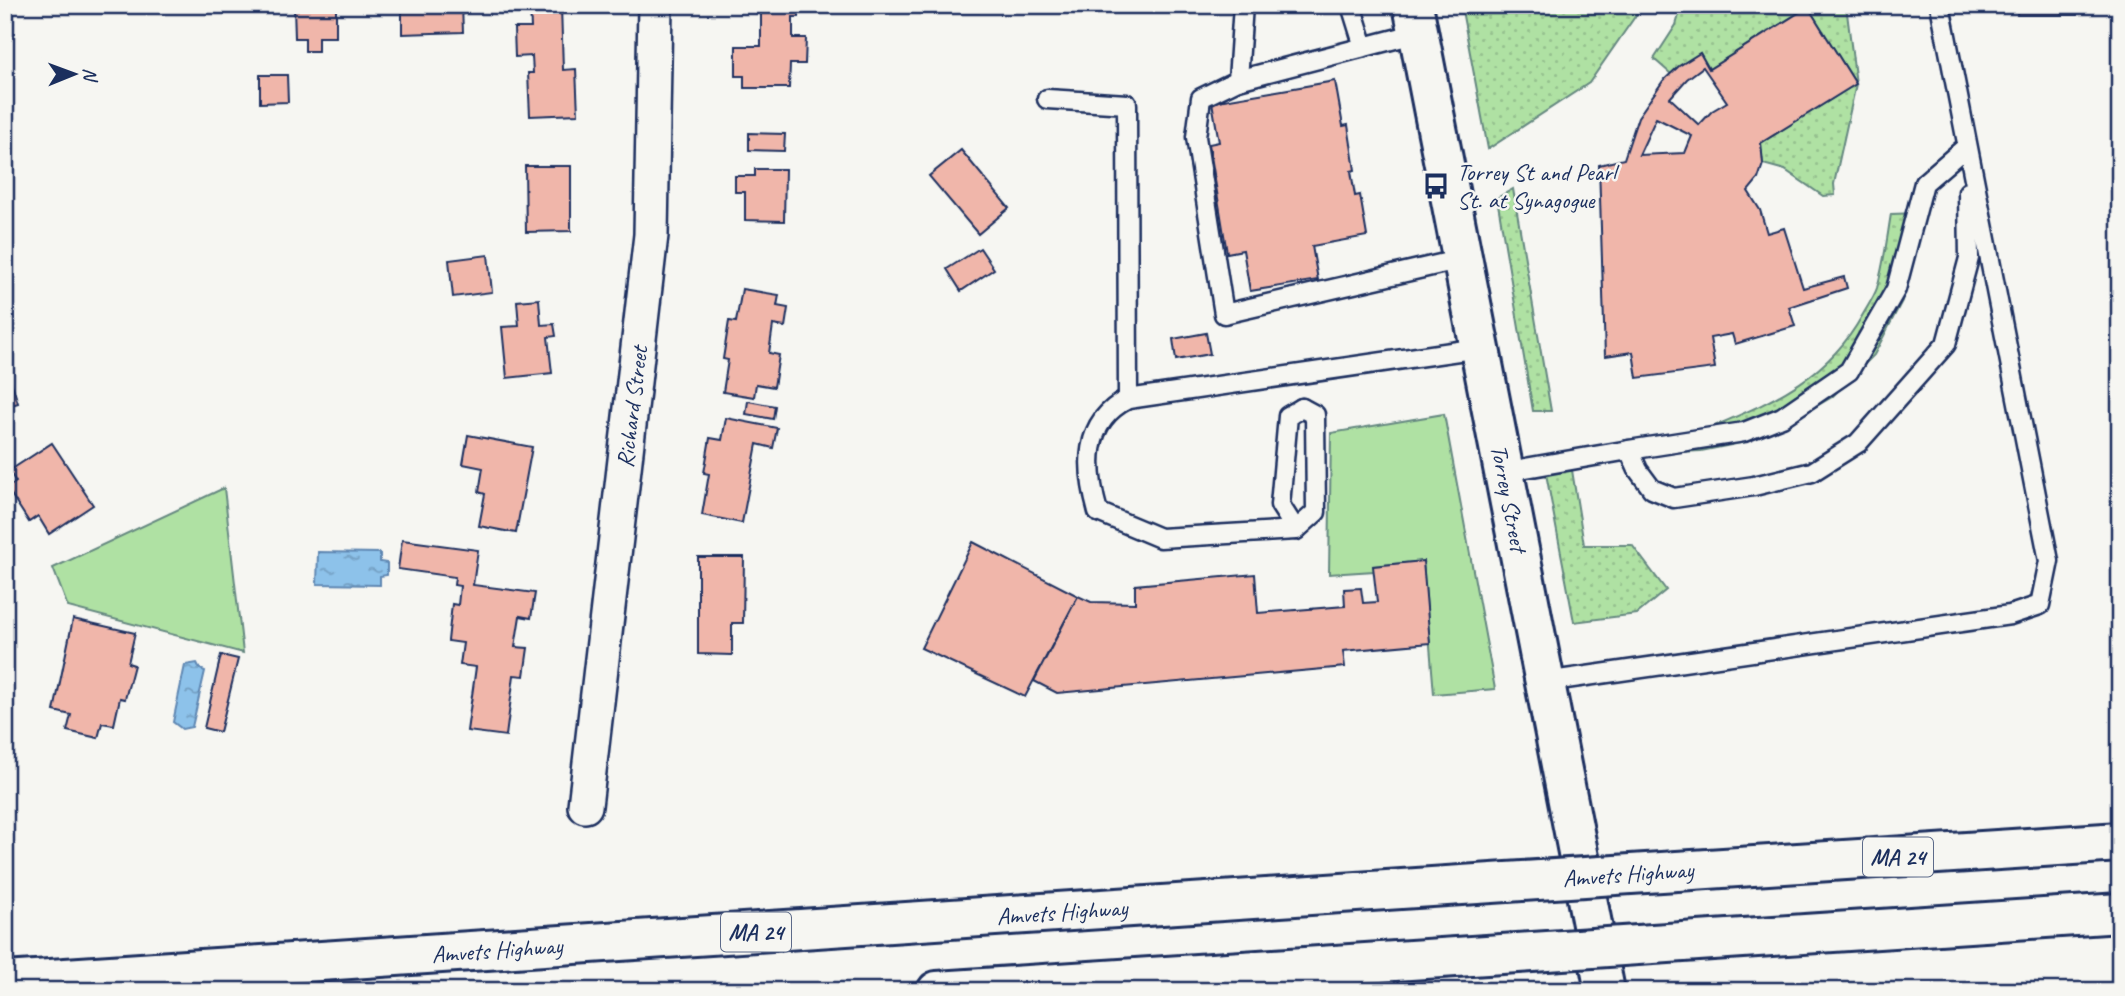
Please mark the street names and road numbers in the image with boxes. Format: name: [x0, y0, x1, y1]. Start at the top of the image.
street label: Richard Street: [610, 343, 655, 469]
street label: Torrey Street: [1484, 442, 1535, 557]
road number: MA 24: [1863, 838, 1933, 876]
street label: Amvets Highway: [1562, 854, 1696, 894]
street label: Amvets Highway: [996, 892, 1130, 932]
road number: MA 24: [721, 912, 791, 951]
street label: Amvets Highway: [431, 930, 565, 970]

